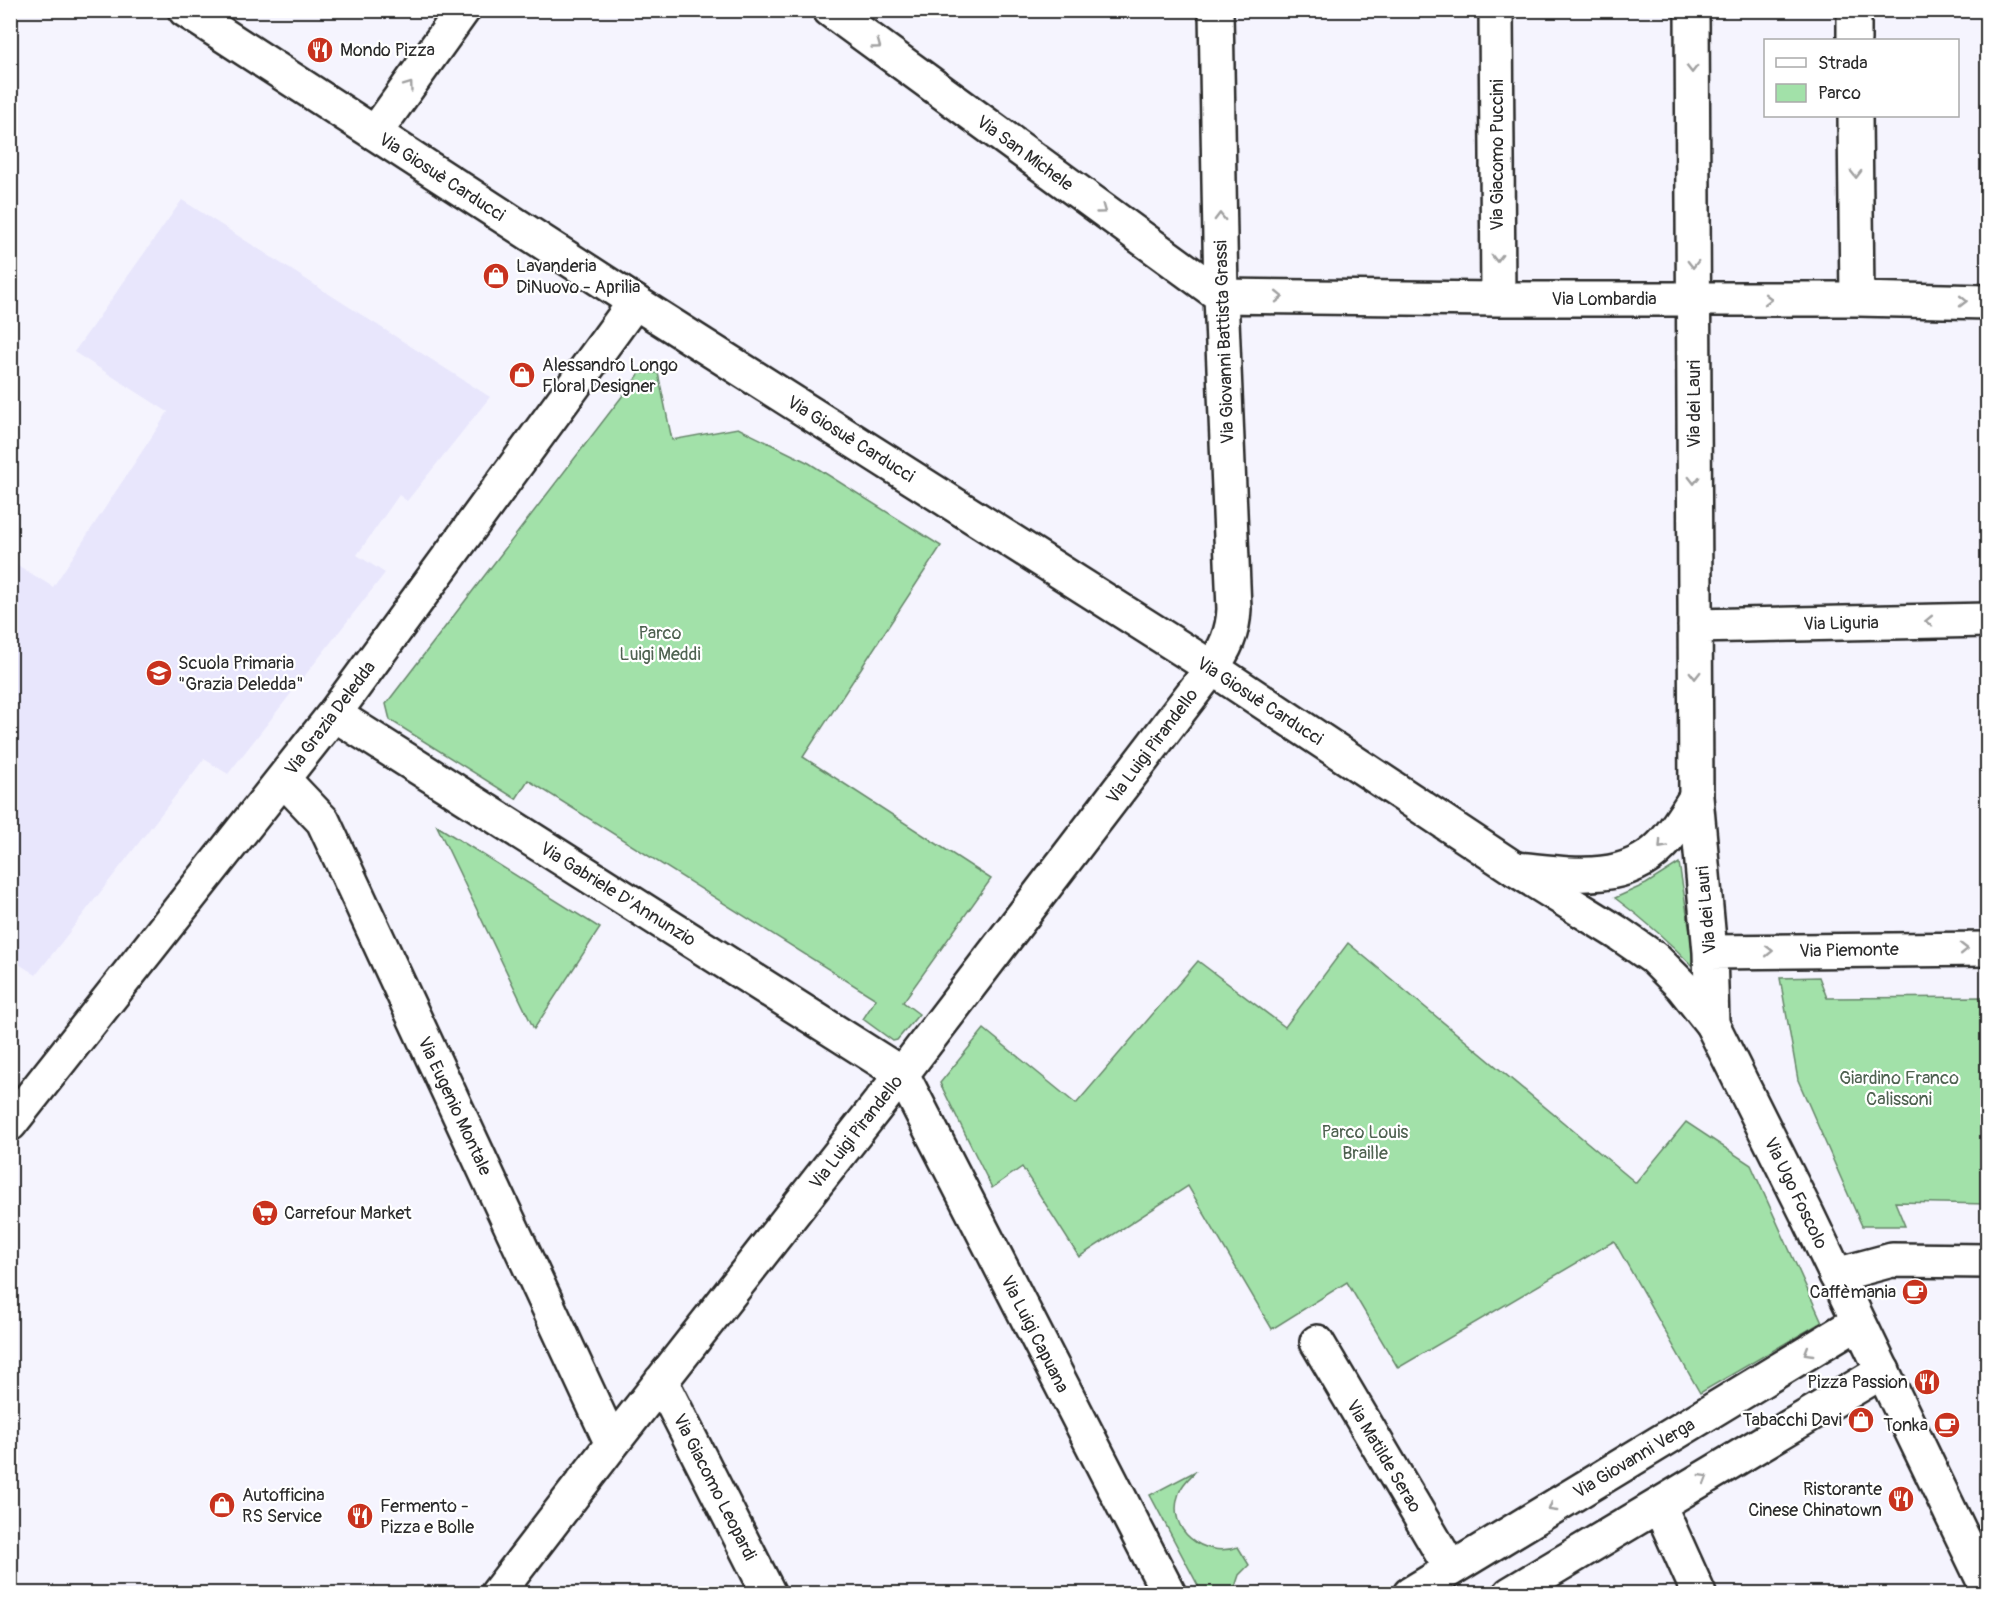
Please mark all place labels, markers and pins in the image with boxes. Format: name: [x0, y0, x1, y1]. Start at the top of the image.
restaurant icon: Mondo Pizza: [305, 35, 335, 65]
place label: Mondo Pizza: [340, 39, 435, 62]
place label: Lavanderia DiNuovo - Aprilia: [516, 255, 640, 299]
shop icon: Lavanderia DiNuovo - Aprilia: [481, 261, 511, 291]
place label: Alessandro Longo Floral Designer: [542, 354, 678, 398]
shop icon: Alessandro Longo Floral Designer: [507, 360, 537, 390]
place label: Scuola Primaria "Grazia Deledda": [178, 652, 304, 696]
school or university icon: Scuola Primaria "Grazia Deledda": [144, 658, 174, 688]
supermarket icon: Carrefour Market: [250, 1198, 280, 1228]
place label: Carrefour Market: [284, 1202, 412, 1225]
cafe icon: Caffèmania: [1900, 1277, 1930, 1307]
place label: Caffèmania: [1810, 1281, 1896, 1304]
restaurant icon: Pizza Passion: [1912, 1367, 1942, 1397]
place label: Pizza Passion: [1807, 1371, 1908, 1394]
shop icon: Tabacchi Davi: [1846, 1405, 1876, 1435]
place label: Tabacchi Davi: [1743, 1409, 1842, 1432]
cafe icon: Tonka: [1932, 1410, 1962, 1440]
place label: Tonka: [1883, 1414, 1928, 1437]
place label: Ristorante Cinese Chinatown: [1748, 1478, 1882, 1522]
place label: Autofficina RS Service: [242, 1484, 325, 1528]
restaurant icon: Ristorante Cinese Chinatown: [1886, 1484, 1916, 1514]
shop icon: Autofficina RS Service: [207, 1490, 237, 1520]
place label: Fermento - Pizza e Bolle: [380, 1495, 474, 1539]
restaurant icon: Fermento - Pizza e Bolle: [345, 1501, 375, 1531]

